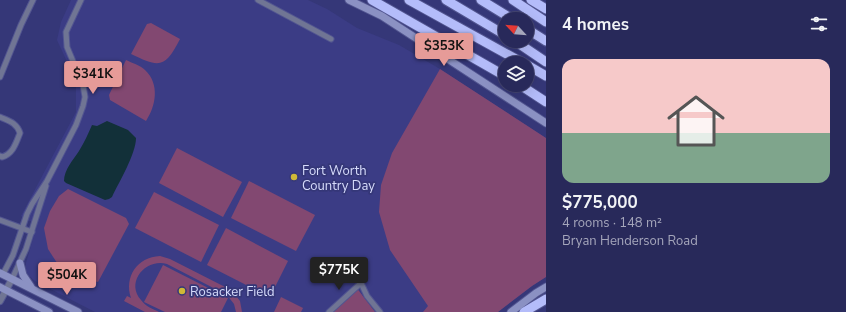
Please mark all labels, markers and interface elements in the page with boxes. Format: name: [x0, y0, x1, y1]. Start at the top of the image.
north arrow: [498, 12, 534, 48]
map controls: [498, 12, 534, 92]
text: 4 homes: [562, 13, 629, 36]
icon: filters: [808, 13, 830, 35]
pin: $353K: [416, 33, 472, 67]
text: $353K: [424, 37, 464, 55]
button: layers: [498, 56, 534, 92]
pin: $341K: [65, 61, 121, 95]
text: $341K: [73, 65, 113, 83]
icon: home: [660, 85, 732, 157]
place label: Fort Worth Country Day: [302, 162, 375, 195]
marker: Fort Worth Country Day: [289, 172, 299, 182]
text: $775,000: [562, 191, 638, 214]
text: 4 rooms · 148 m²: [562, 214, 662, 232]
text: Bryan Henderson Road: [562, 232, 698, 250]
pin: $775K: [311, 257, 367, 291]
text: $775K: [319, 261, 359, 279]
pin: $504K: [39, 262, 95, 296]
text: $504K: [47, 266, 87, 284]
place label: Rosacker Field: [190, 283, 275, 301]
marker: Rosacker Field: [177, 286, 187, 296]

